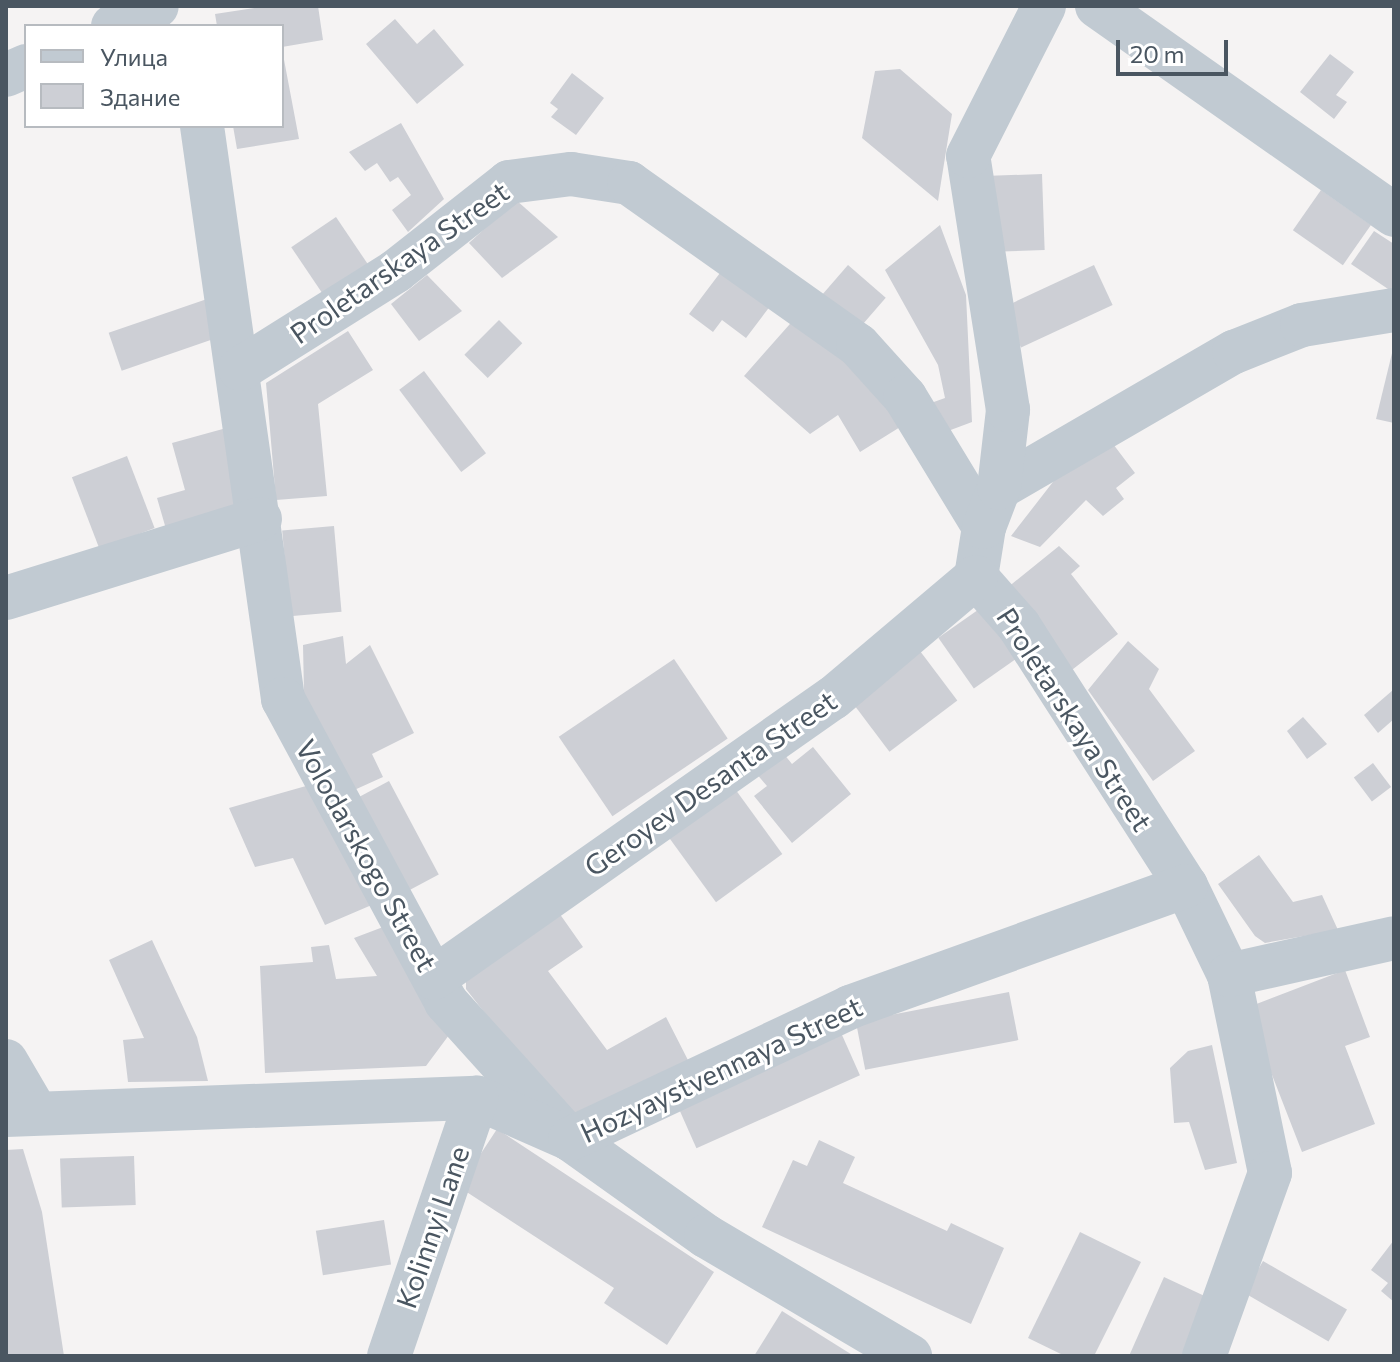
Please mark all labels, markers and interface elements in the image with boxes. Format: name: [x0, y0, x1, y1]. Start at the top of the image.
legend: [24, 24, 284, 128]
scale bar: [1120, 24, 1232, 74]
text: 20 m: [1130, 39, 1184, 68]
text: Улица: [100, 42, 168, 71]
text: Здание: [100, 82, 180, 111]
street label: Proletarskaya Street: [283, 174, 515, 350]
street label: Proletarskaya Street: [990, 601, 1160, 837]
street label: Geroyev Desanta Street: [578, 683, 842, 883]
street label: Volodarskogo Street: [289, 733, 445, 977]
street label: Hozyaystvennaya Street: [575, 989, 867, 1149]
street label: Kolinnyi Lane: [389, 1142, 475, 1312]

